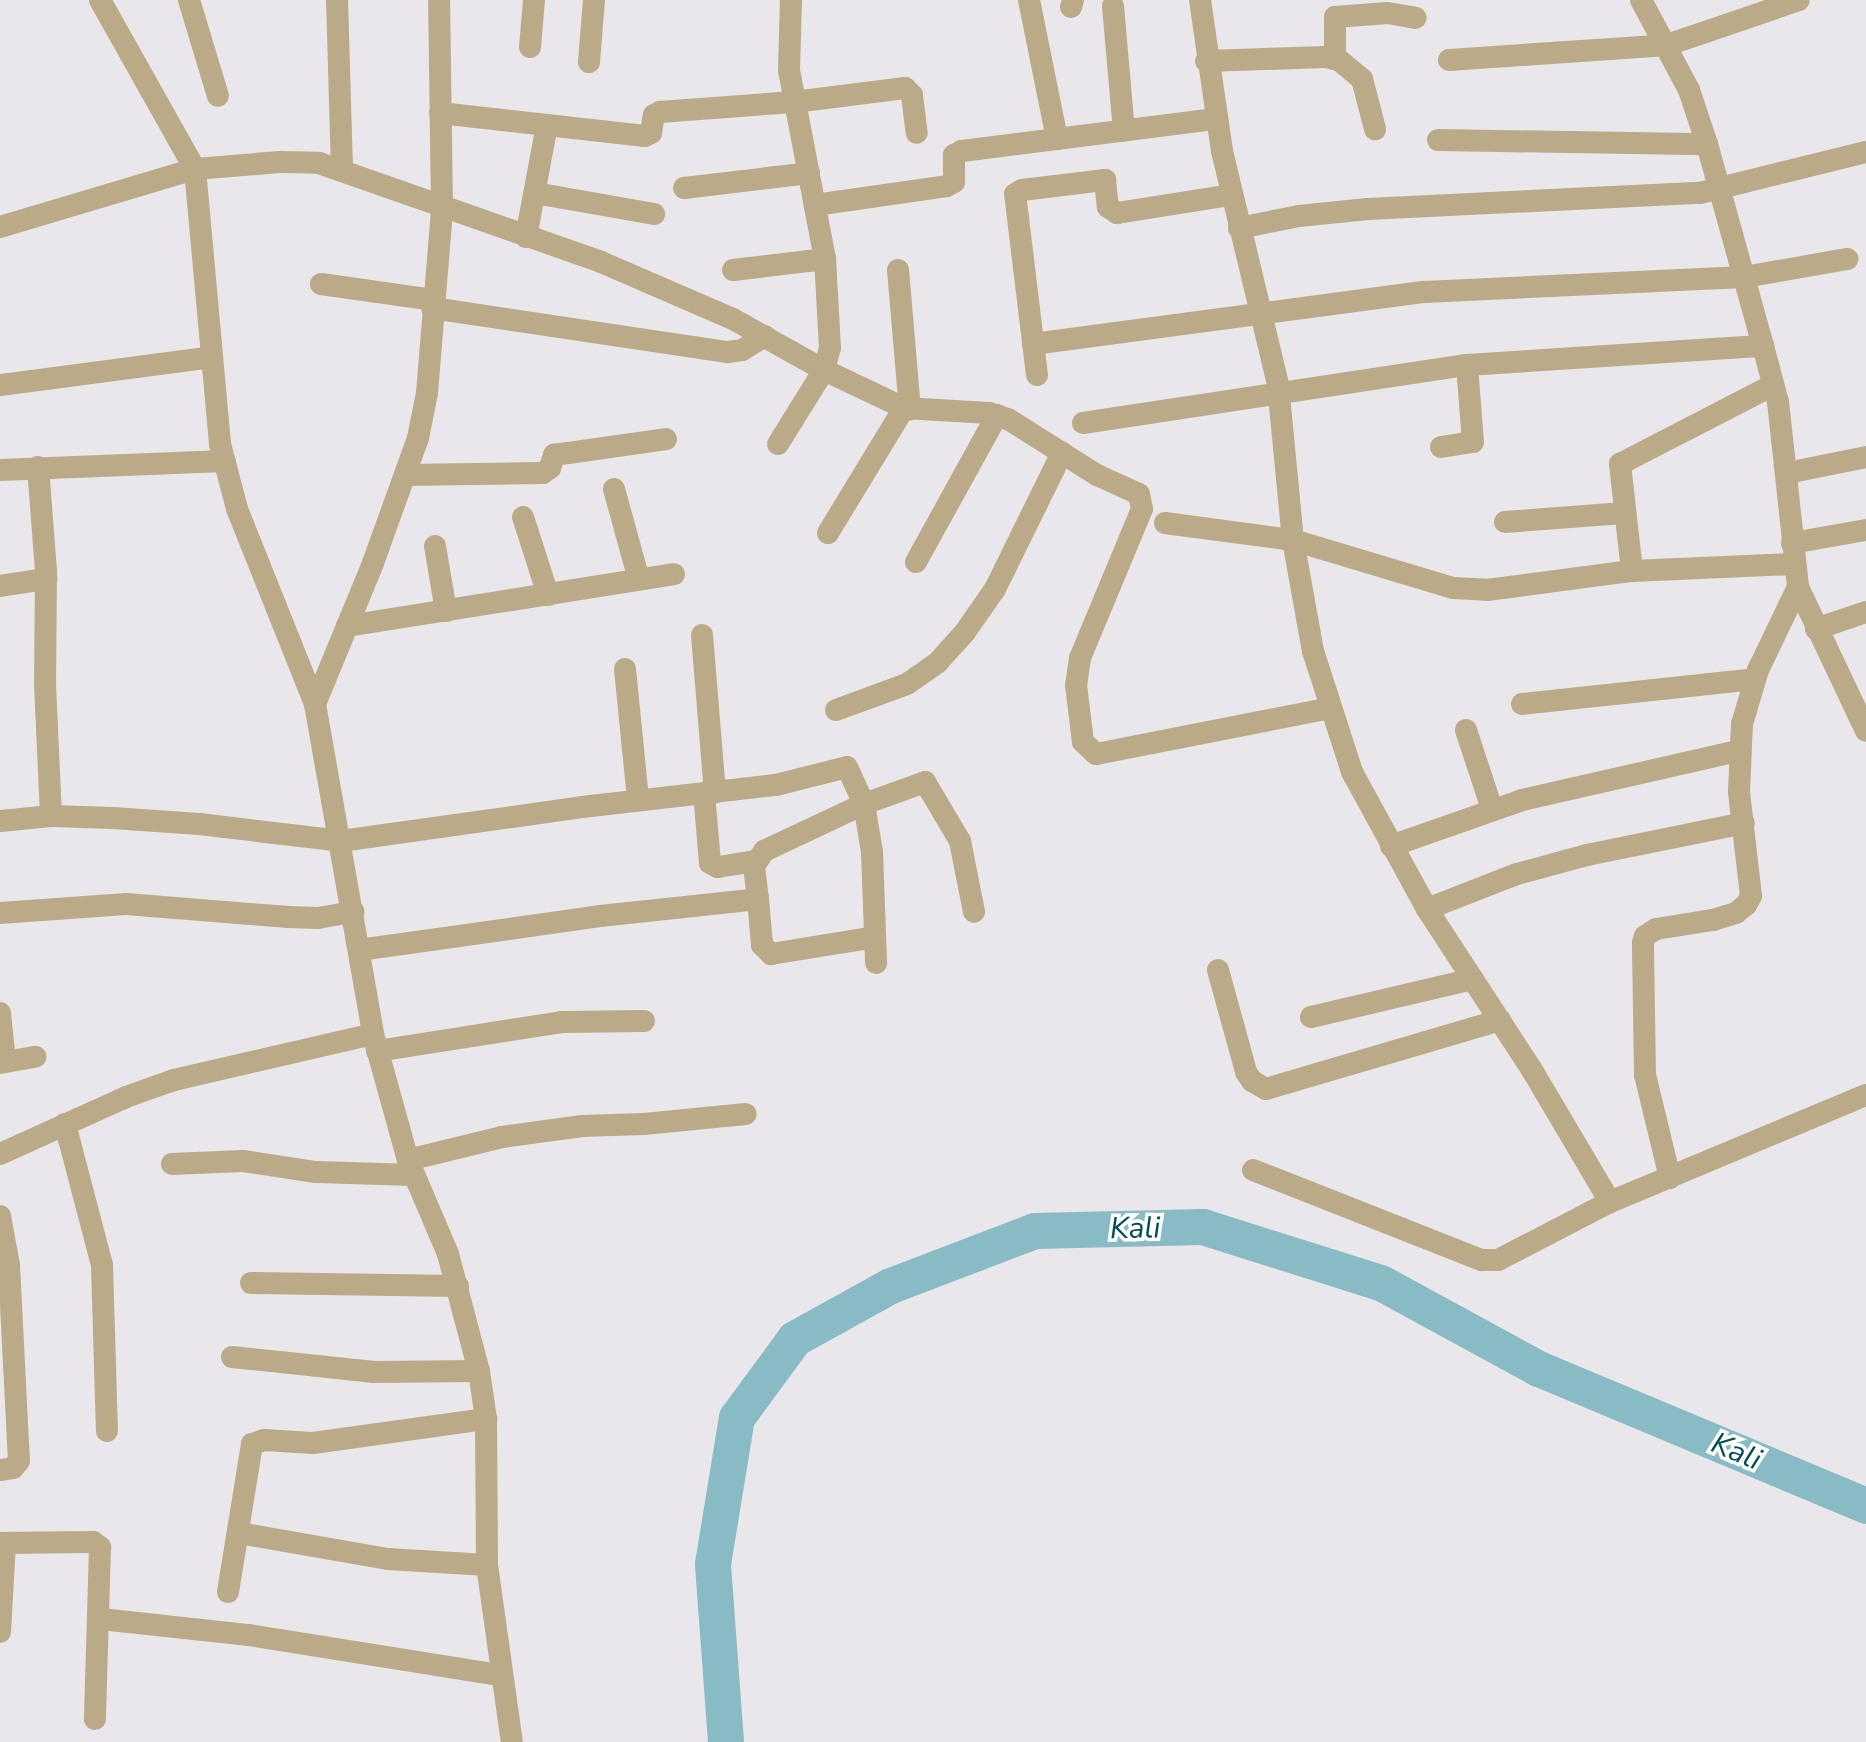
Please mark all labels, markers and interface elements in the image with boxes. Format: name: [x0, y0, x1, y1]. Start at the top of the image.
water label: Kali: [1109, 1211, 1161, 1247]
water label: Kali: [1706, 1426, 1766, 1478]

